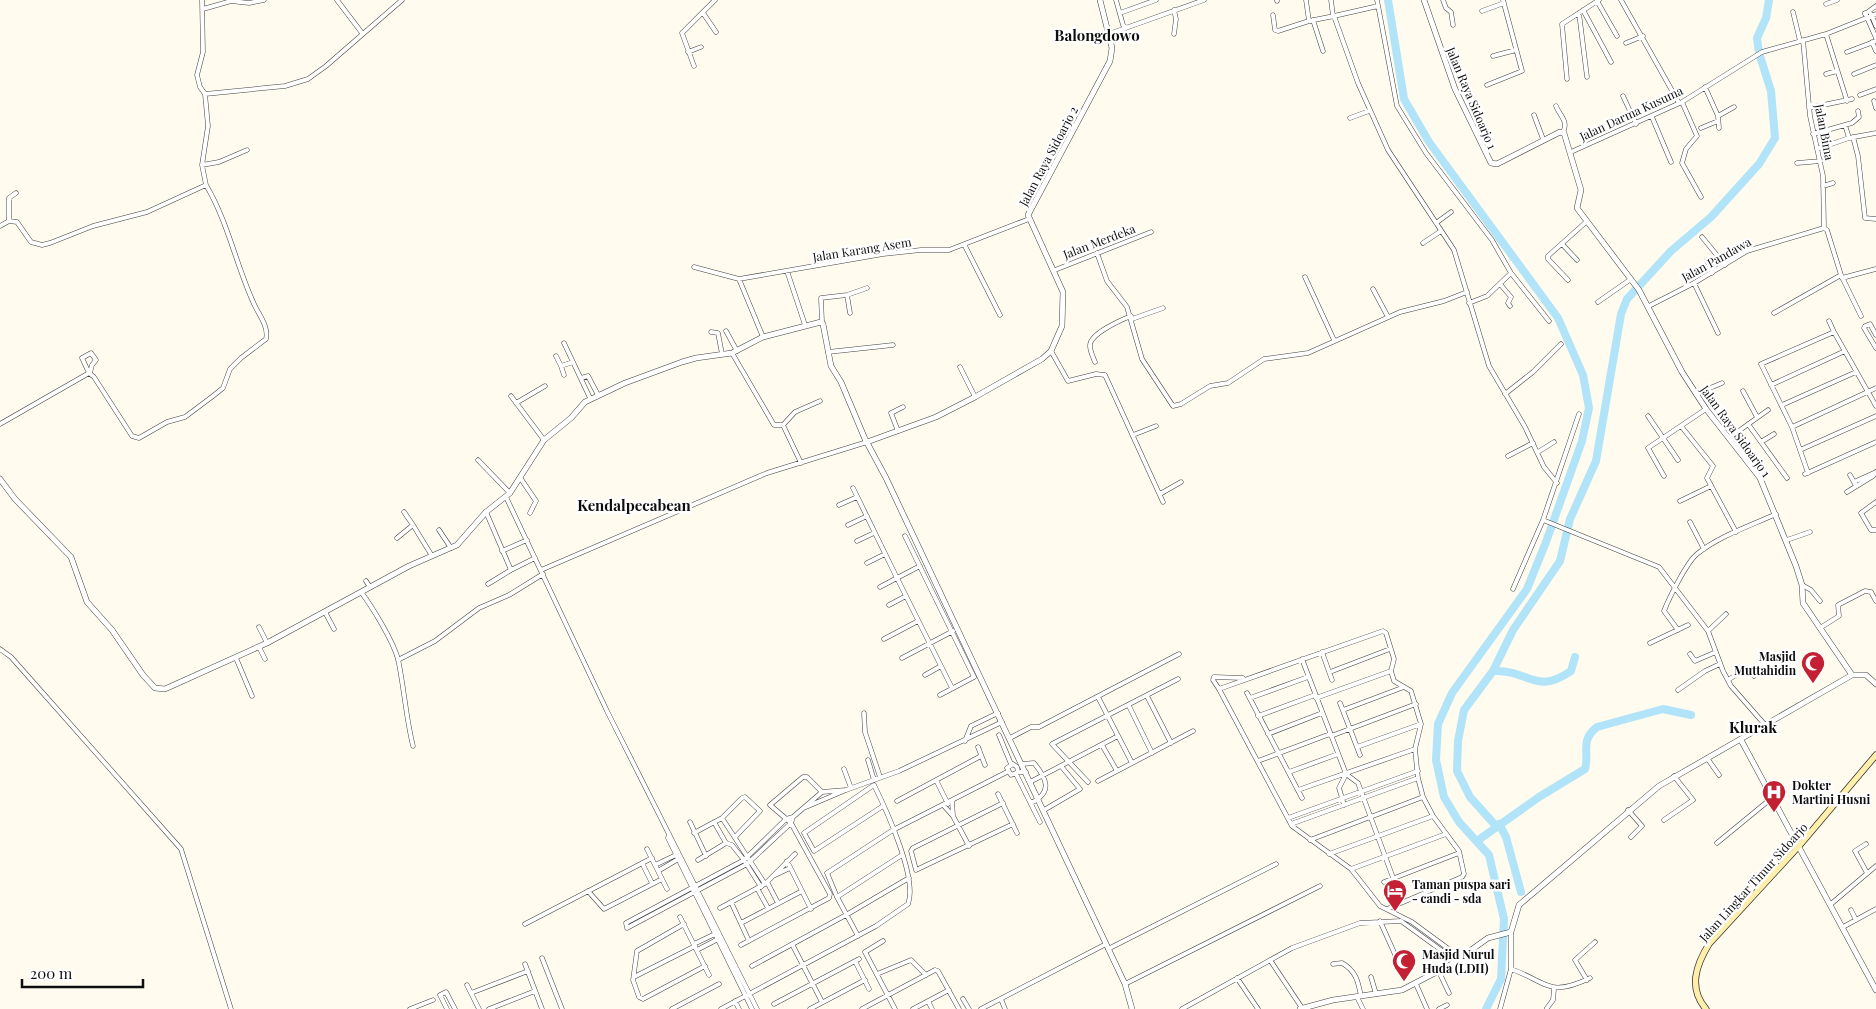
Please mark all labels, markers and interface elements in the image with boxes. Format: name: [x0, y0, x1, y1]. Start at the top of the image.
district label: Balongdowo: [1054, 25, 1140, 45]
street label: Jalan Raya Sidoarjo 1: [1443, 43, 1501, 152]
street label: Jalan Darma Kusuma: [1576, 82, 1685, 144]
street label: Jalan Bima: [1812, 102, 1838, 161]
street label: Jalan Raya Sidoarjo 2: [1014, 103, 1081, 210]
street label: Jalan Merdeka: [1060, 220, 1137, 262]
street label: Jalan Karang Asem: [810, 233, 913, 265]
street label: Jalan Pandawa: [1677, 233, 1754, 285]
street label: Jalan Raya Sidoarjo 1: [1697, 381, 1775, 481]
district label: Kendalpecabean: [577, 495, 692, 515]
place label: Masjid Muttahidin: [1734, 648, 1797, 678]
mosque icon: Masjid Muttahidin: [1800, 650, 1826, 684]
district label: Klurak: [1729, 717, 1777, 737]
place label: Dokter Martini Husni: [1792, 777, 1870, 807]
hospital icon: Dokter Martini Husni: [1761, 779, 1787, 813]
street label: Jalan Lingkar Timur Sidoarjo: [1695, 819, 1811, 946]
place label: Taman puspa sari - candi - sda: [1412, 876, 1511, 906]
hotel icon: Taman puspa sari - candi - sda: [1382, 878, 1408, 912]
place label: Masjid Nurul Huda (LDII): [1422, 946, 1495, 976]
mosque icon: Masjid Nurul Huda (LDII): [1391, 948, 1417, 982]
scale bar: [22, 956, 144, 988]
text: 200 m: [30, 963, 73, 983]

